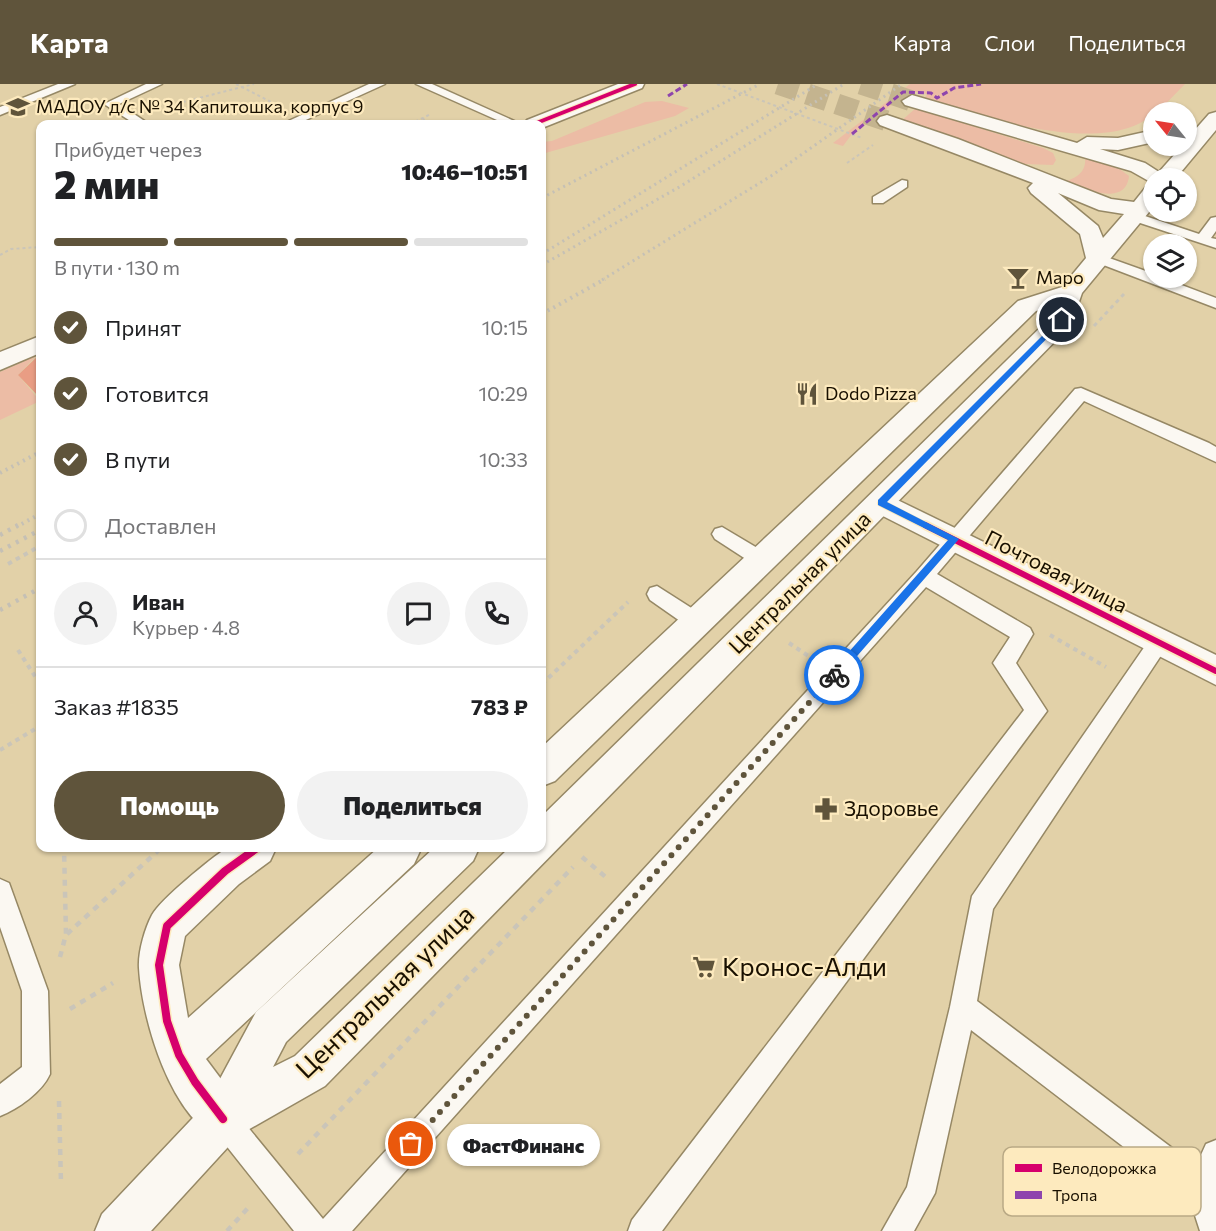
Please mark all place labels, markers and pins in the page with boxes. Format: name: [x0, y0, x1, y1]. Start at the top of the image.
school or university icon: МАДОУ д/с № 34 Капитошка, корпус 9: [5, 94, 31, 120]
place label: МАДОУ д/с № 34 Капитошка, корпус 9: [36, 95, 364, 117]
bar icon: Маро: [1005, 265, 1031, 291]
place label: Маро: [1036, 266, 1084, 288]
pin: [1036, 294, 1087, 345]
restaurant icon: Dodo Pizza: [794, 381, 820, 407]
place label: Dodo Pizza: [825, 382, 917, 404]
place label: Здоровье: [844, 795, 939, 820]
pharmacy icon: Здоровье: [813, 796, 839, 822]
place label: Кронос-Алди: [722, 950, 887, 981]
supermarket icon: Кронос-Алди: [691, 954, 717, 980]
pin: [385, 1118, 436, 1169]
callout: ФастФинанс: [447, 1123, 600, 1165]

